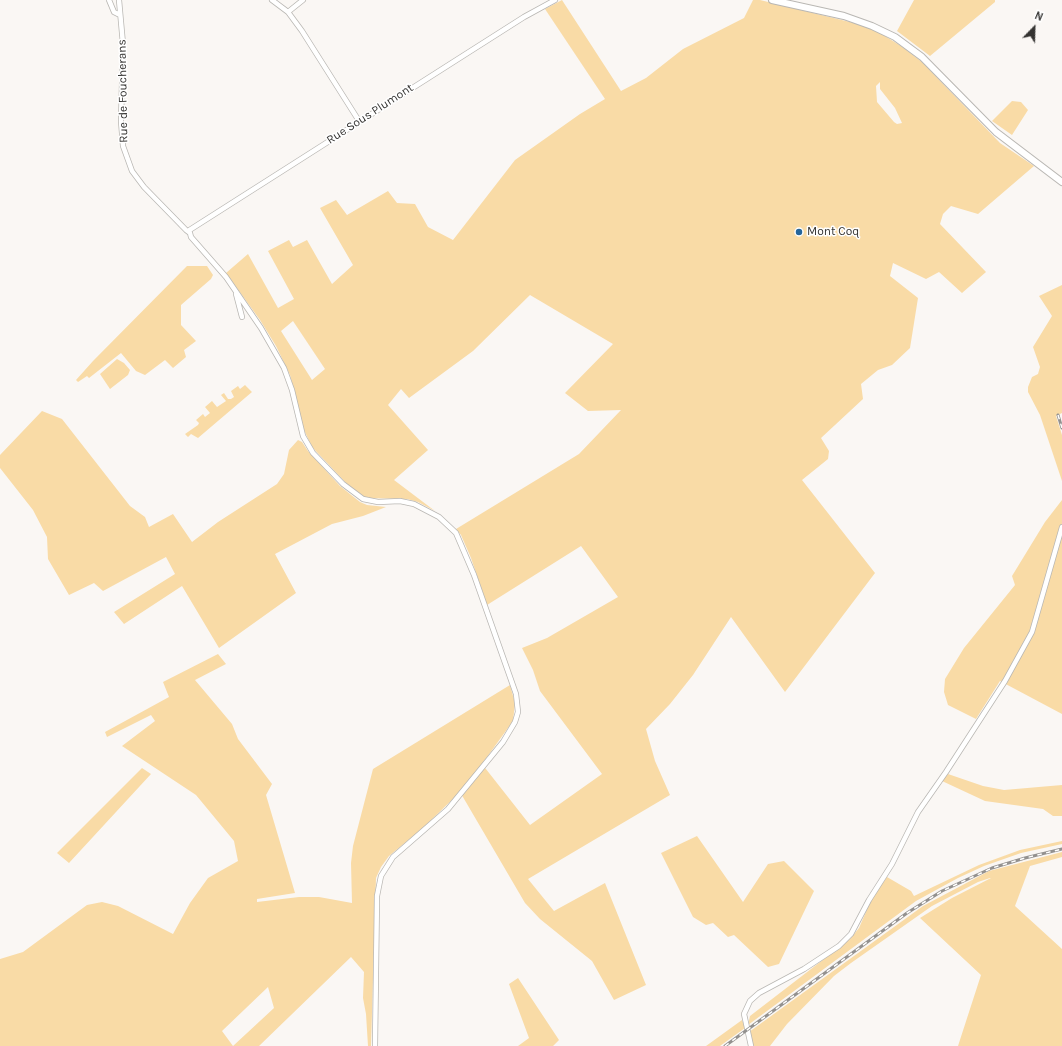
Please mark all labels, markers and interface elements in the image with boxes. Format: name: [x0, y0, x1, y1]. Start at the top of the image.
north arrow: [1014, 8, 1054, 48]
text: N: [1033, 9, 1045, 24]
street label: Rue de Foucherans: [115, 39, 131, 143]
street label: Rue Sous Plumont: [324, 81, 416, 147]
place label: Mont Coq: [807, 225, 859, 239]
marker: Mont Coq: [794, 227, 804, 237]

